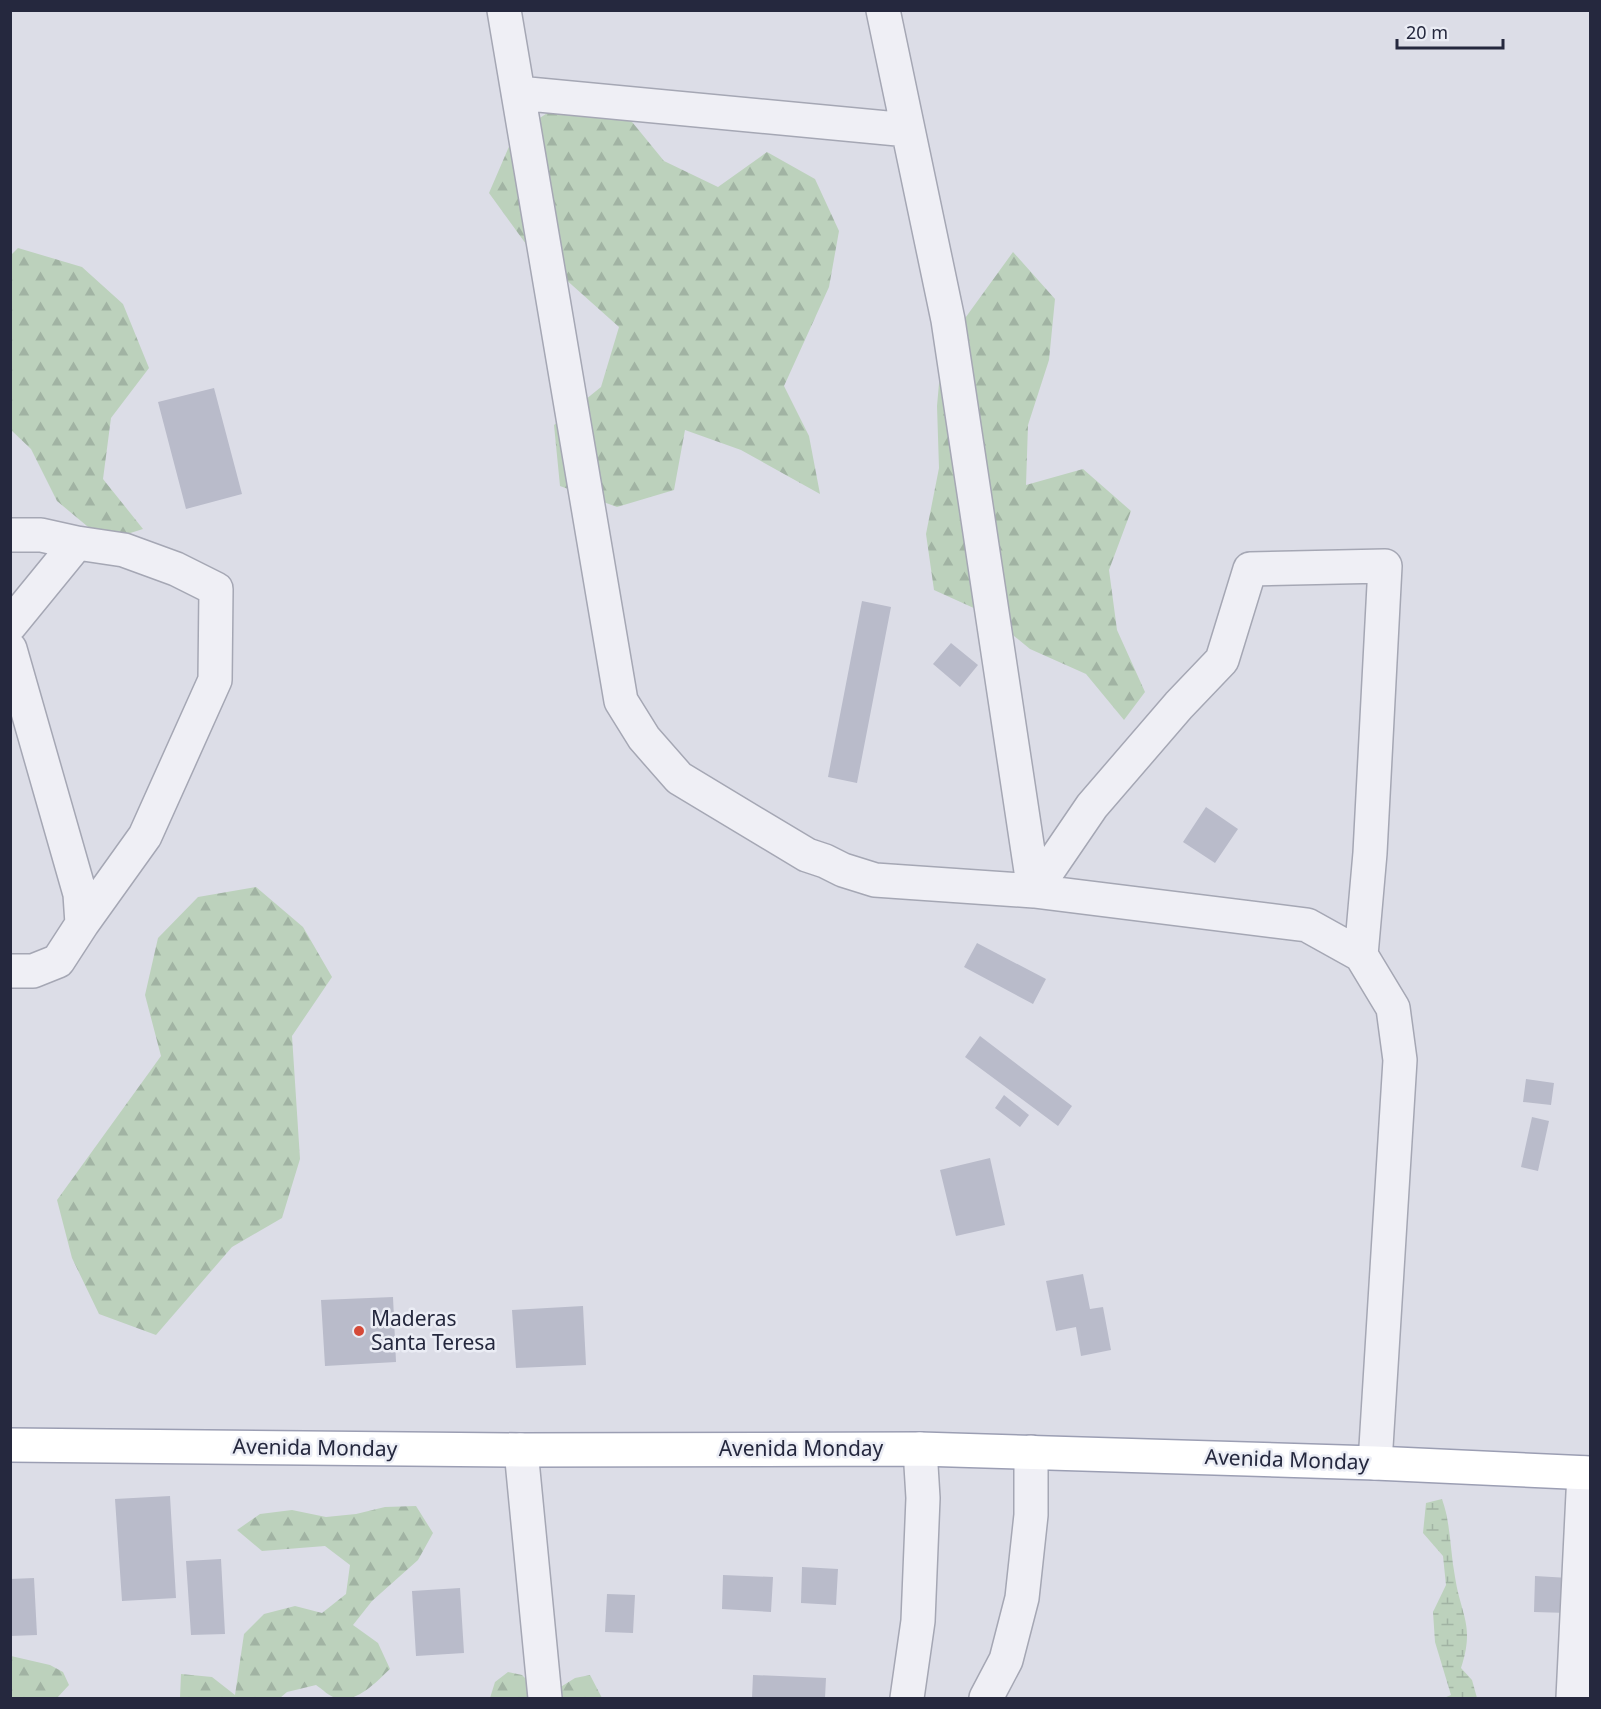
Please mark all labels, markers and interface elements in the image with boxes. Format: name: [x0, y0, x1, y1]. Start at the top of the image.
scale bar: [1397, 12, 1504, 50]
text: 20 m: [1406, 20, 1448, 44]
place label: Maderas Santa Teresa: [371, 1304, 496, 1356]
marker: Maderas Santa Teresa: [352, 1324, 366, 1338]
street label: Avenida Monday: [232, 1432, 398, 1462]
street label: Avenida Monday: [719, 1434, 884, 1462]
street label: Avenida Monday: [1204, 1442, 1370, 1476]

